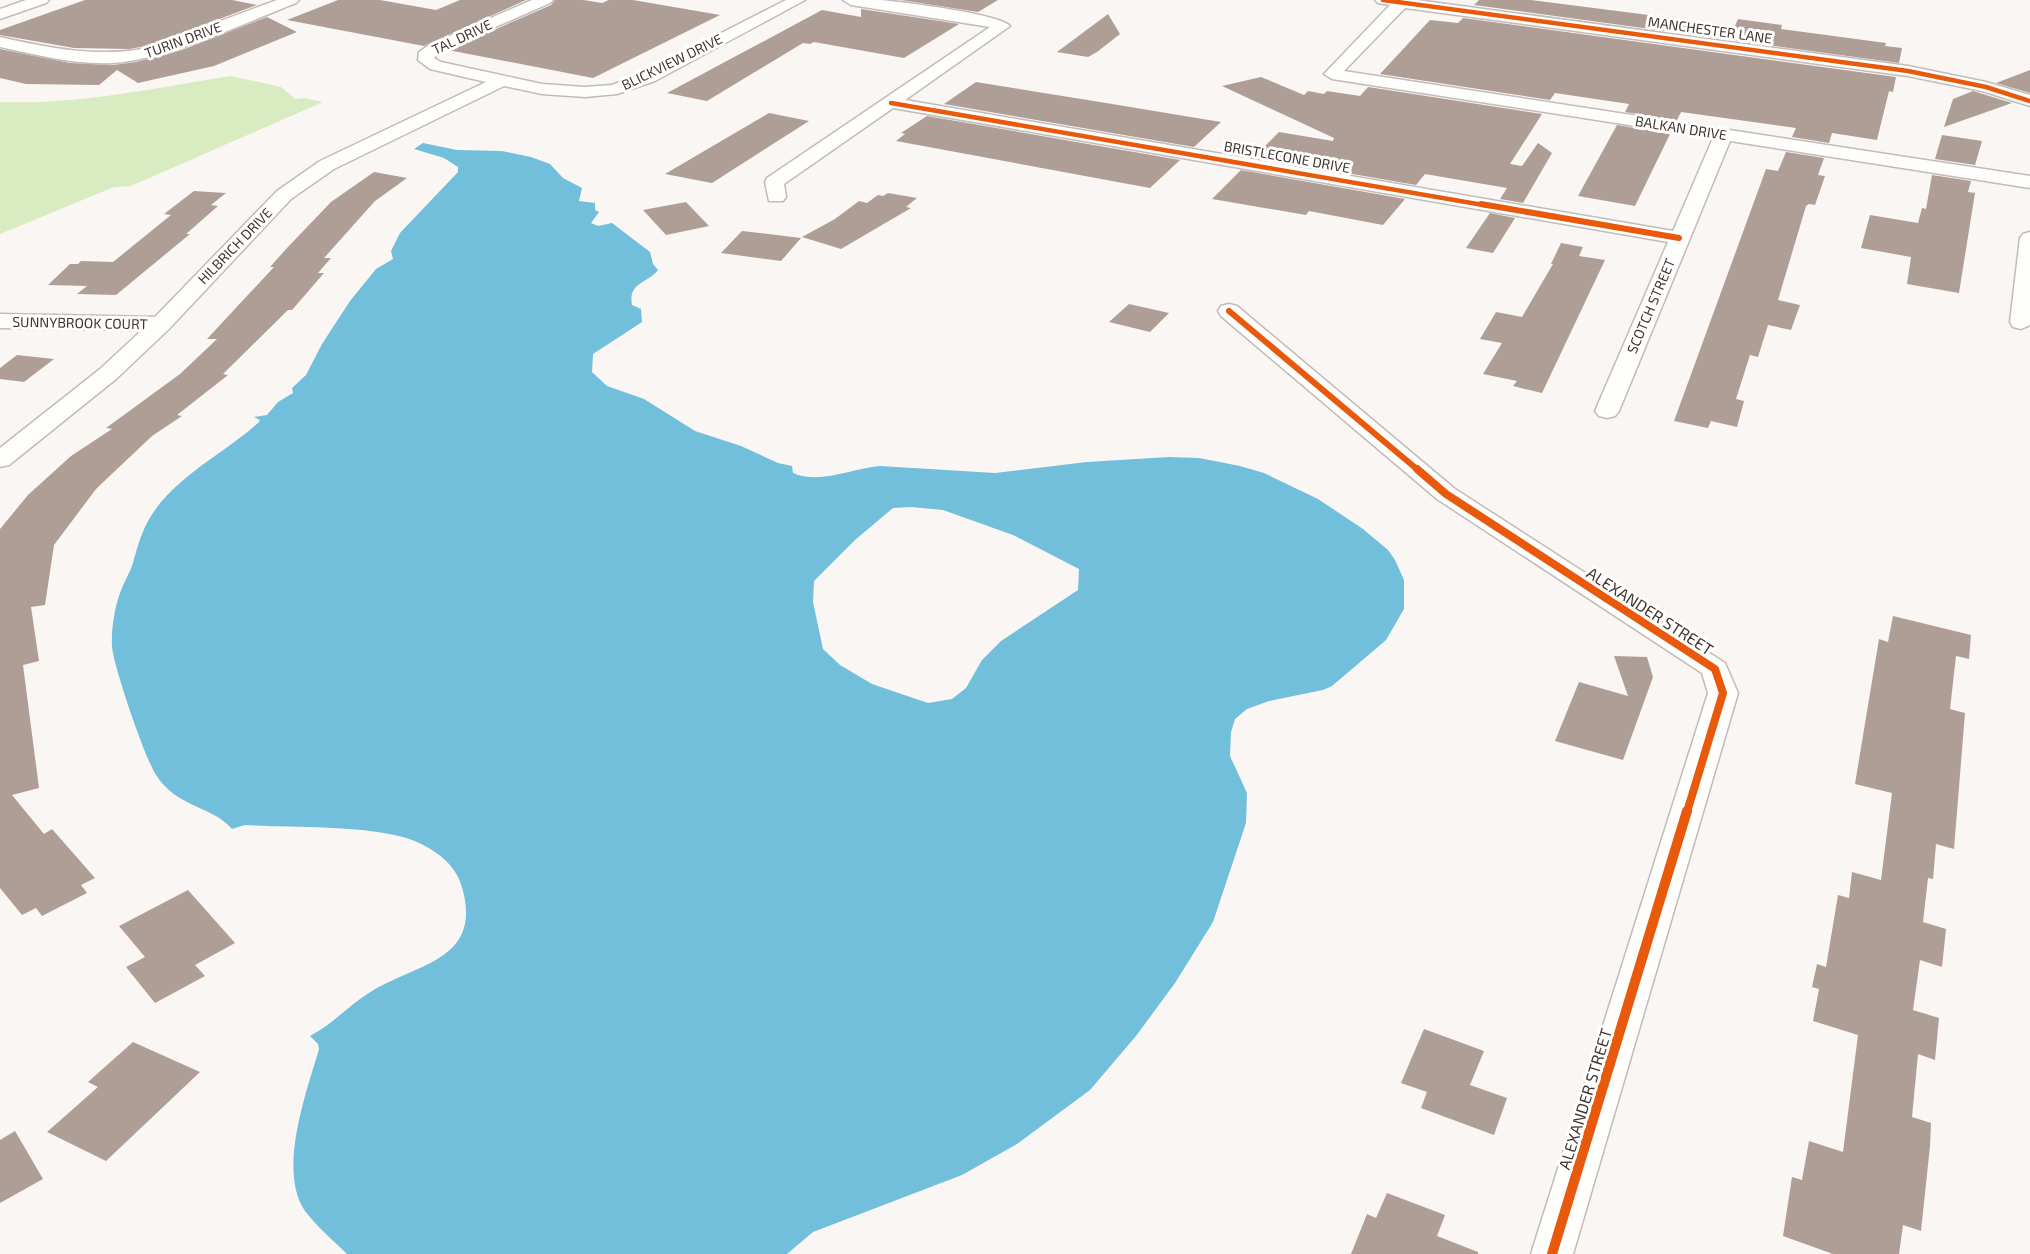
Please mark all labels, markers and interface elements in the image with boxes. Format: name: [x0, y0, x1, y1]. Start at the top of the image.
street label: MANCHESTER LANE: [1647, 12, 1773, 47]
street label: TAL DRIVE: [429, 15, 495, 58]
street label: TURIN DRIVE: [142, 18, 224, 61]
street label: BLICKVIEW DRIVE: [619, 30, 725, 93]
street label: BALKAN DRIVE: [1634, 112, 1728, 143]
street label: BRISTLECONE DRIVE: [1223, 137, 1352, 176]
street label: HILBRICH DRIVE: [194, 204, 275, 287]
street label: SCOTCH STREET: [1623, 256, 1678, 356]
street label: SUNNYBROOK COURT: [12, 313, 148, 332]
street label: ALEXANDER STREET: [1584, 563, 1717, 658]
street label: ALEXANDER STREET: [1554, 1026, 1615, 1172]

